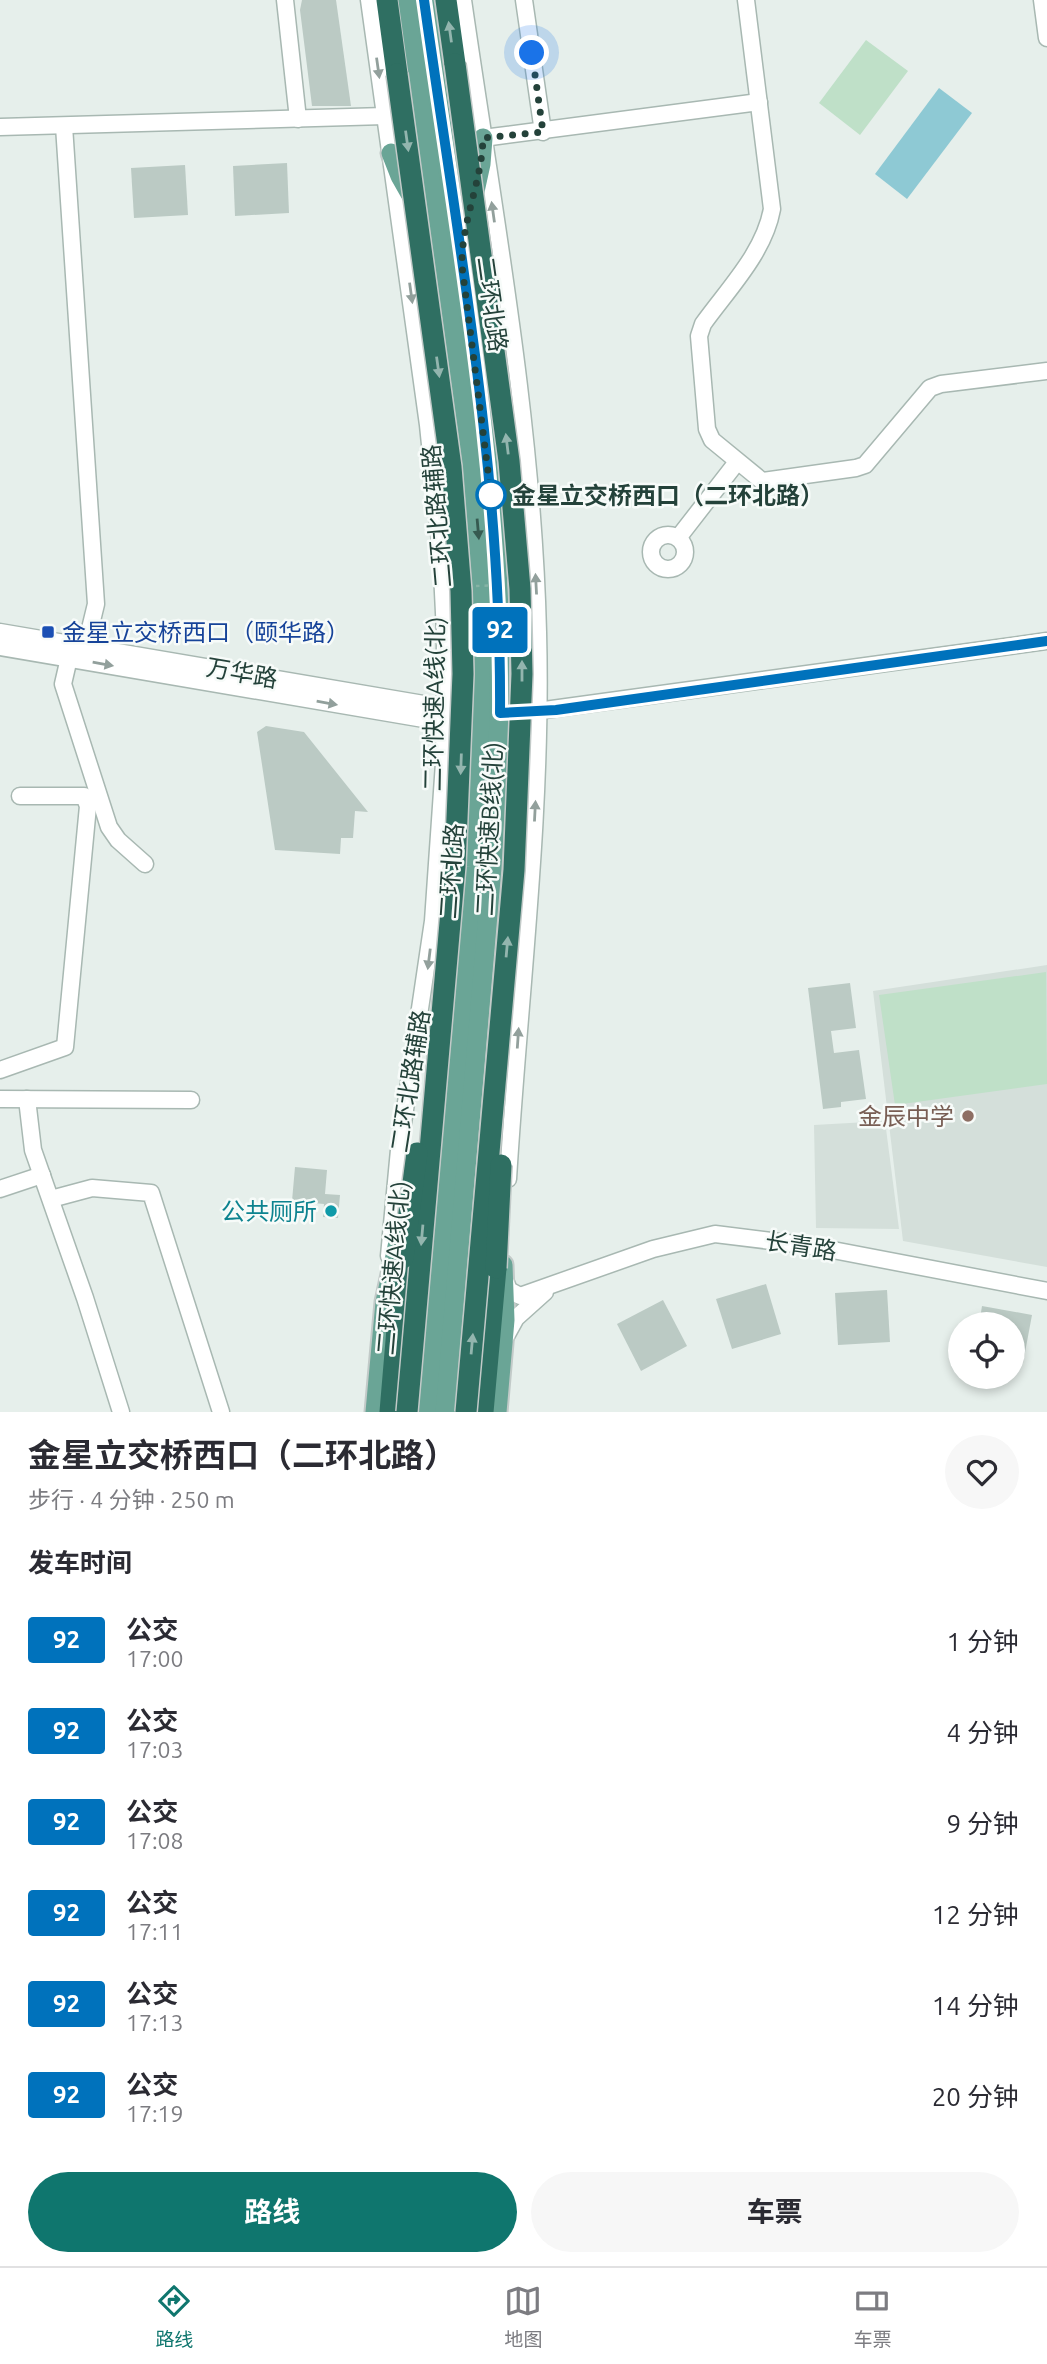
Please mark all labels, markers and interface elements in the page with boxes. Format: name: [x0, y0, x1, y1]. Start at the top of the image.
one-way arrow: [445, 21, 456, 43]
your location: [514, 35, 549, 70]
one-way arrow: [373, 57, 384, 79]
one-way arrow: [401, 130, 412, 152]
one-way arrow: [488, 201, 499, 223]
street label: 二环北路: [472, 255, 512, 353]
one-way arrow: [405, 282, 416, 304]
one-way arrow: [433, 356, 444, 378]
one-way arrow: [502, 432, 513, 454]
street label: 二环北路辅路: [417, 443, 457, 589]
marker: 金星立交桥西口（二环北路）: [476, 480, 506, 510]
place label: 金星立交桥西口（二环北路）: [512, 482, 824, 509]
one-way arrow: [473, 518, 484, 540]
one-way arrow: [531, 573, 542, 595]
line badge: 92: [468, 607, 532, 653]
street label: 二环快速A线(北): [419, 616, 449, 792]
text: 92: [486, 616, 514, 643]
place label: 金星立交桥西口（颐华路）: [62, 619, 350, 646]
marker: 金星立交桥西口（颐华路）: [40, 624, 56, 640]
street label: 万华路: [204, 653, 280, 693]
one-way arrow: [92, 659, 114, 670]
one-way arrow: [516, 659, 527, 681]
one-way arrow: [316, 698, 338, 709]
street label: 二环快速B线(北): [471, 741, 507, 917]
one-way arrow: [455, 754, 466, 776]
one-way arrow: [529, 800, 540, 822]
street label: 二环北路: [434, 822, 468, 920]
one-way arrow: [502, 935, 513, 957]
one-way arrow: [423, 948, 434, 970]
street label: 二环北路辅路: [385, 1008, 435, 1154]
one-way arrow: [513, 1027, 524, 1049]
place label: 金辰中学: [858, 1103, 954, 1130]
marker: 金辰中学: [960, 1108, 976, 1124]
street label: 二环快速A线(北): [372, 1180, 414, 1356]
place label: 公共厕所: [221, 1198, 317, 1225]
marker: 公共厕所: [323, 1203, 339, 1219]
one-way arrow: [416, 1224, 427, 1246]
street label: 长青路: [763, 1227, 839, 1265]
map controls: [948, 1312, 1025, 1389]
button: locate: [948, 1312, 1025, 1389]
one-way arrow: [467, 1333, 478, 1355]
button: heart: [945, 1435, 1019, 1509]
text: 金星立交桥西口（二环北路）: [28, 1436, 457, 1473]
text: 步行 · 4 分钟 · 250 m: [28, 1487, 235, 1512]
text: 发车时间: [28, 1548, 132, 1577]
text: 公交: [126, 1615, 178, 1644]
text: 92: [53, 1626, 80, 1653]
text: 1 分钟: [946, 1627, 1019, 1656]
text: 17:00: [126, 1646, 184, 1671]
text: 公交: [126, 1706, 178, 1735]
text: 92: [53, 1717, 80, 1744]
text: 4 分钟: [946, 1718, 1019, 1747]
text: 17:03: [126, 1737, 184, 1762]
text: 公交: [126, 1797, 178, 1826]
text: 92: [53, 1808, 80, 1835]
text: 9 分钟: [946, 1809, 1019, 1838]
text: 17:08: [126, 1828, 184, 1853]
text: 公交: [126, 1888, 178, 1917]
text: 92: [53, 1899, 80, 1926]
text: 12 分钟: [932, 1900, 1019, 1929]
text: 17:11: [126, 1919, 184, 1944]
text: 公交: [126, 1979, 178, 2008]
text: 92: [53, 1990, 80, 2017]
text: 14 分钟: [932, 1991, 1019, 2020]
text: 17:13: [126, 2010, 184, 2035]
text: 公交: [126, 2070, 178, 2099]
text: 92: [53, 2081, 80, 2108]
text: 20 分钟: [932, 2082, 1019, 2111]
text: 17:19: [126, 2101, 184, 2126]
button: 路线: [28, 2172, 517, 2252]
button: 车票: [531, 2172, 1019, 2252]
tab: 路线: [155, 2282, 194, 2351]
tab: 地图: [504, 2282, 543, 2351]
tab: 车票: [853, 2282, 892, 2351]

